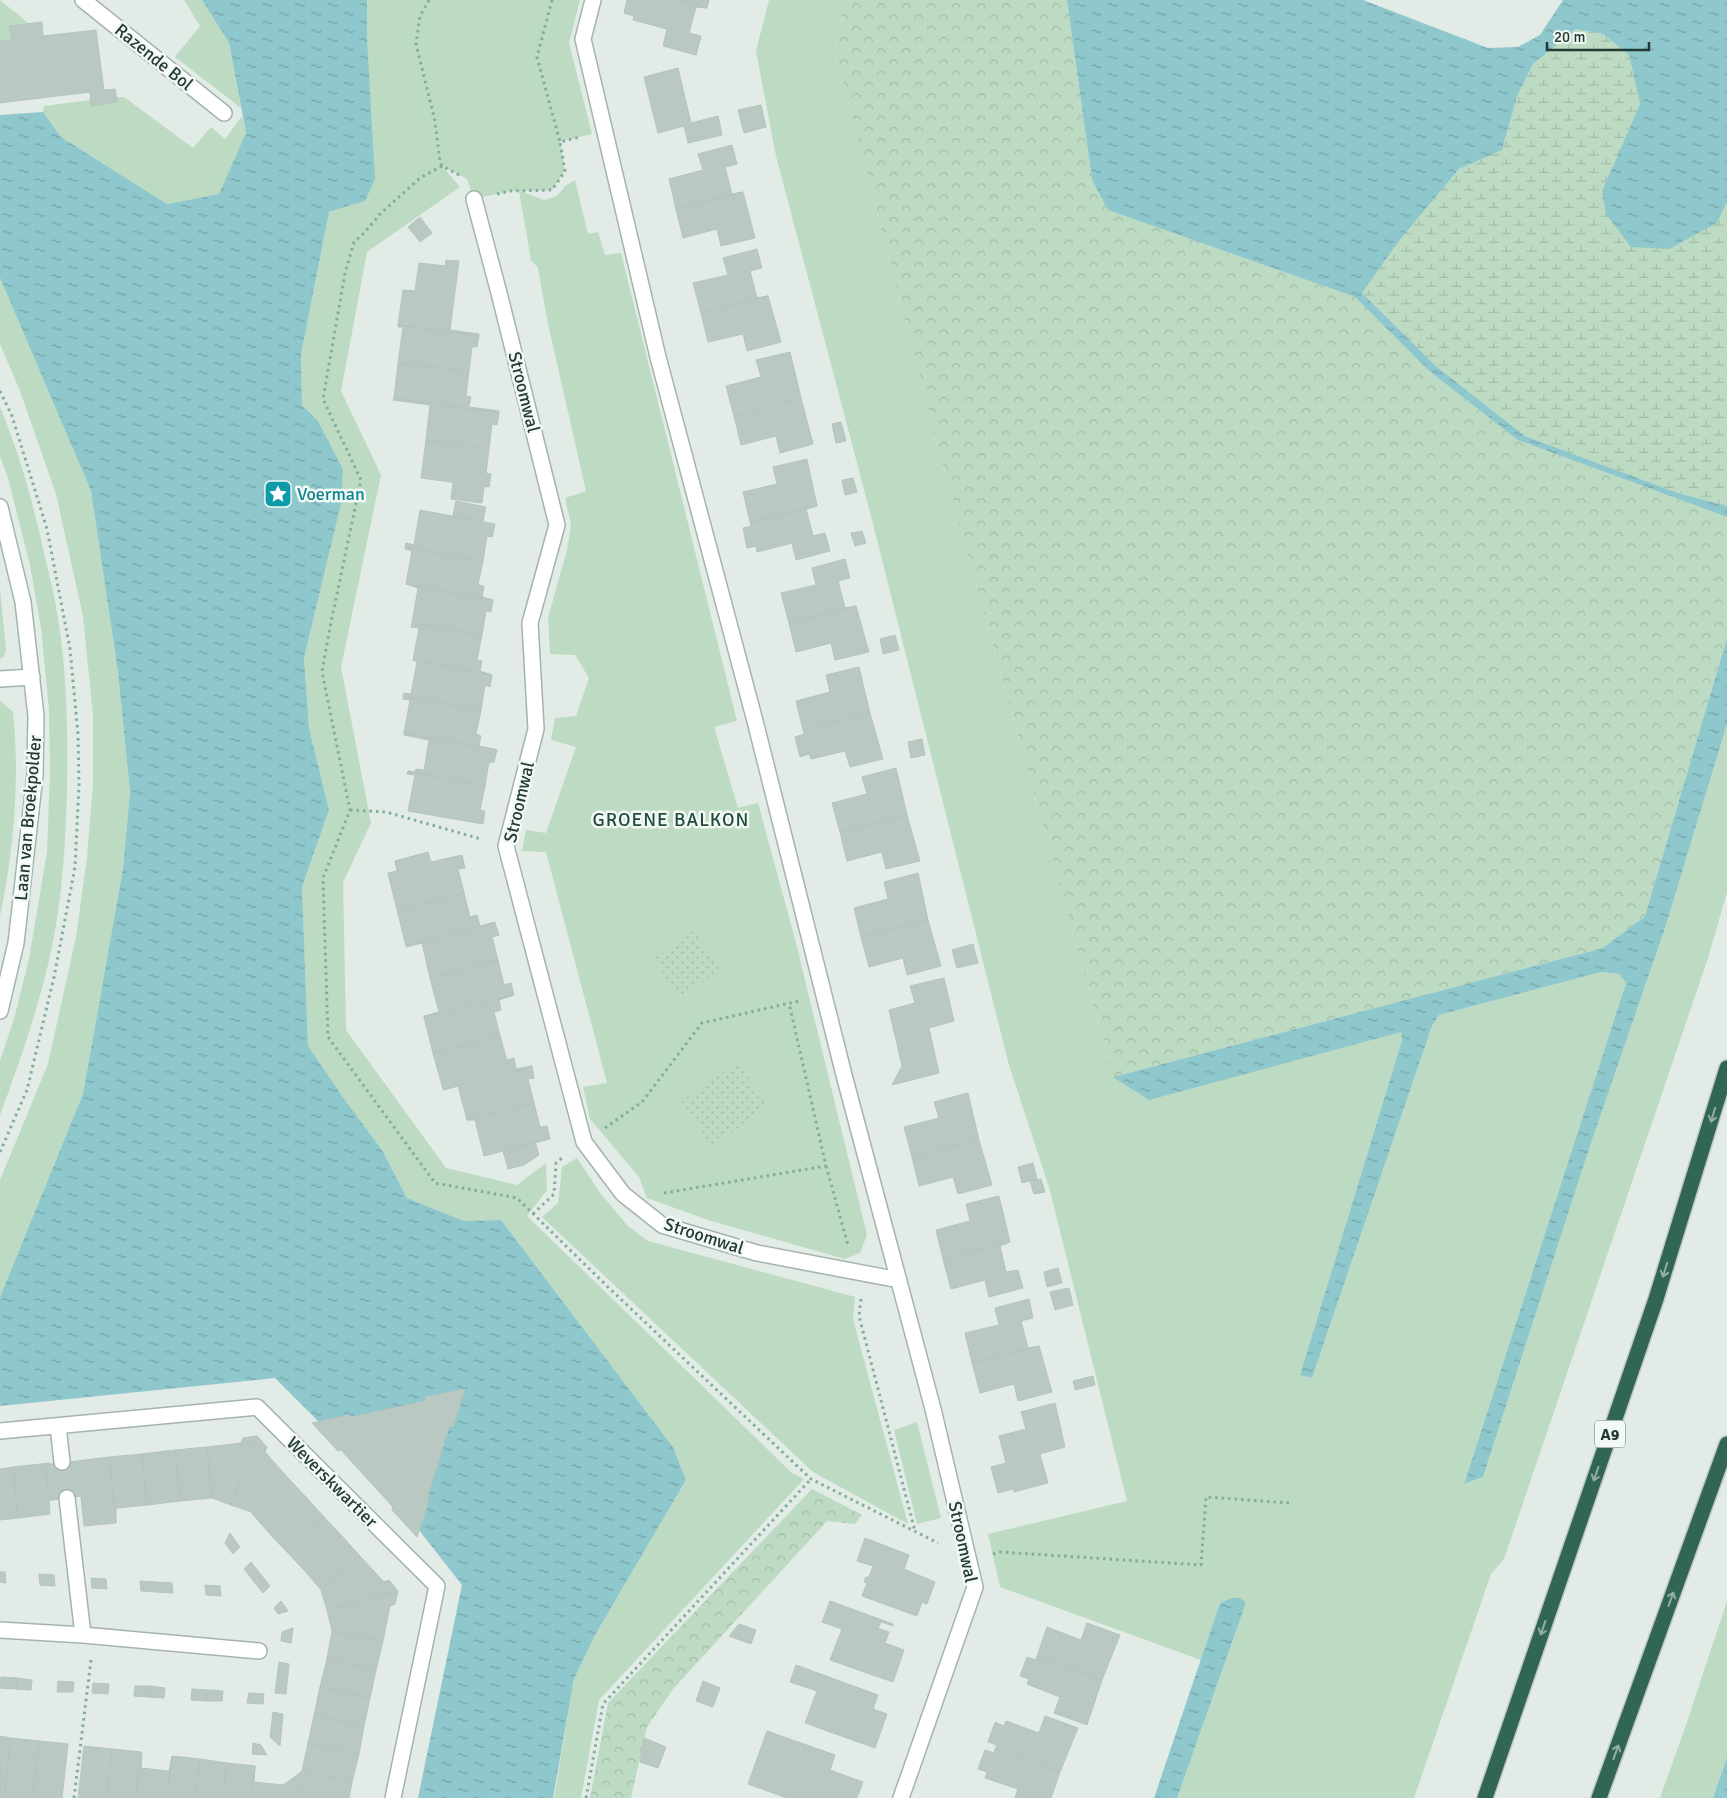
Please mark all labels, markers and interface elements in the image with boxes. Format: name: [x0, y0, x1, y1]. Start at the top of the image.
street label: Razende Bol: [110, 19, 198, 95]
scale bar: [1547, 20, 1650, 52]
text: 20 m: [1554, 28, 1585, 46]
street label: Stroomwal: [503, 349, 545, 435]
place icon: Voerman: [263, 479, 293, 509]
place label: Voerman: [297, 483, 365, 505]
street label: Laan van Broekpolder: [10, 734, 46, 902]
street label: Stroomwal: [499, 759, 539, 845]
district label: GROENE BALKON: [593, 808, 749, 832]
one-way arrow: [1707, 1107, 1717, 1123]
street label: Stroomwal: [661, 1213, 747, 1259]
one-way arrow: [1660, 1262, 1670, 1278]
road number: A9: [1595, 1420, 1625, 1448]
street label: Weverskwartier: [282, 1432, 382, 1532]
one-way arrow: [1591, 1466, 1600, 1481]
street label: Stroomwal: [944, 1499, 982, 1585]
one-way arrow: [1667, 1592, 1676, 1608]
one-way arrow: [1538, 1619, 1547, 1635]
one-way arrow: [1612, 1745, 1621, 1760]

